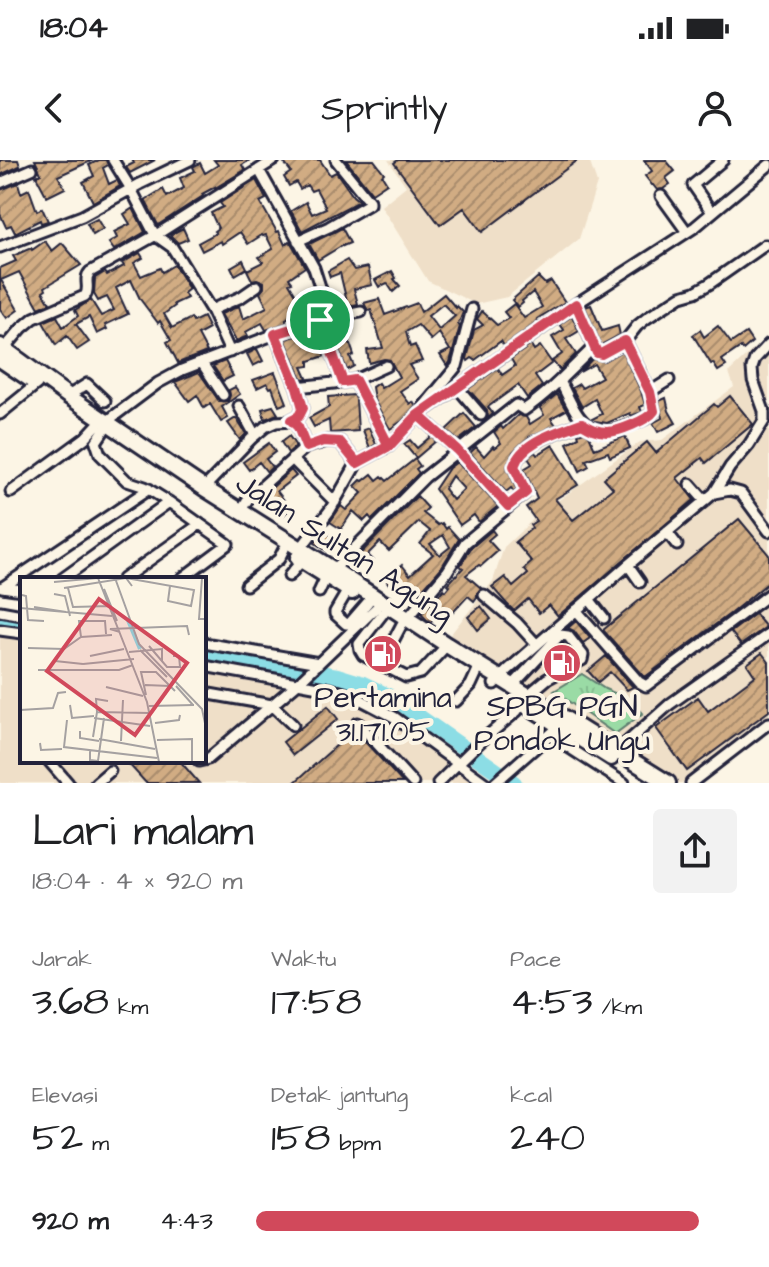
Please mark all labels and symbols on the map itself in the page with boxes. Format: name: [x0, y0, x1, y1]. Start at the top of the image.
pin: [286, 286, 354, 354]
street label: Jalan Sultan Agung: [227, 463, 462, 636]
inset map: [20, 577, 206, 763]
fuel station icon: Pertamina 31.171.05: [362, 633, 404, 675]
fuel station icon: SPBG PGN Pondok Ungu: [541, 642, 583, 684]
place label: Pertamina 31.171.05: [314, 677, 452, 753]
place label: SPBG PGN Pondok Ungu: [474, 686, 650, 763]

